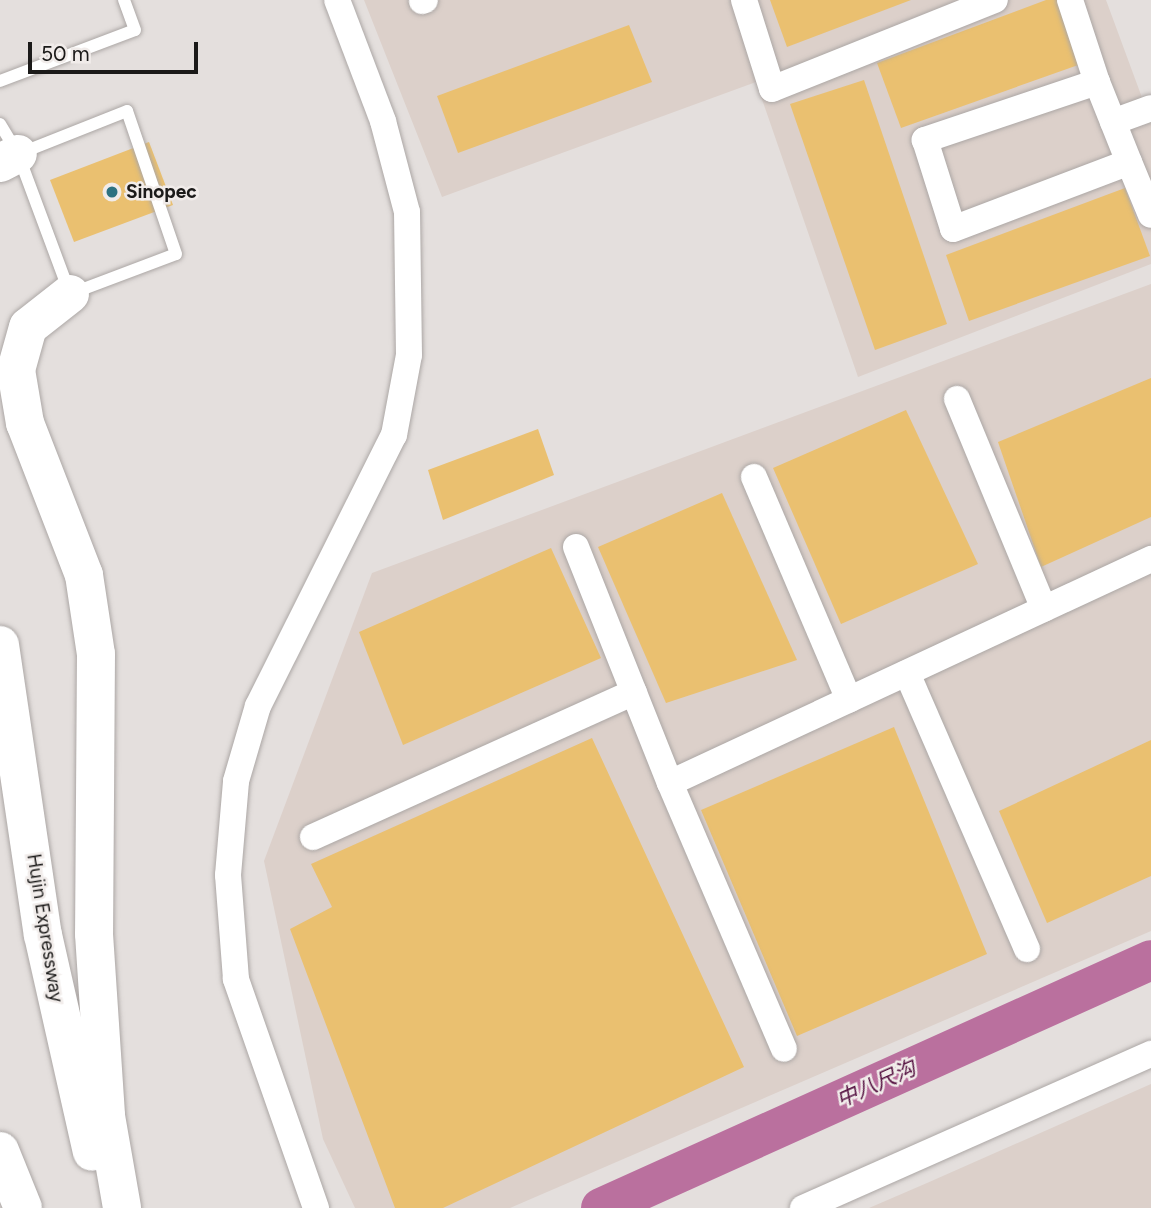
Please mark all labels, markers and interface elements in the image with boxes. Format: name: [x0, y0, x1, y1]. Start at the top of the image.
scale bar: [32, 28, 201, 72]
text: 50 m: [41, 41, 90, 66]
place label: Sinopec: [126, 181, 197, 203]
marker: Sinopec: [104, 184, 120, 200]
street label: Hujin Expressway: [22, 852, 68, 1004]
water label: 中八尺沟: [833, 1055, 919, 1113]

